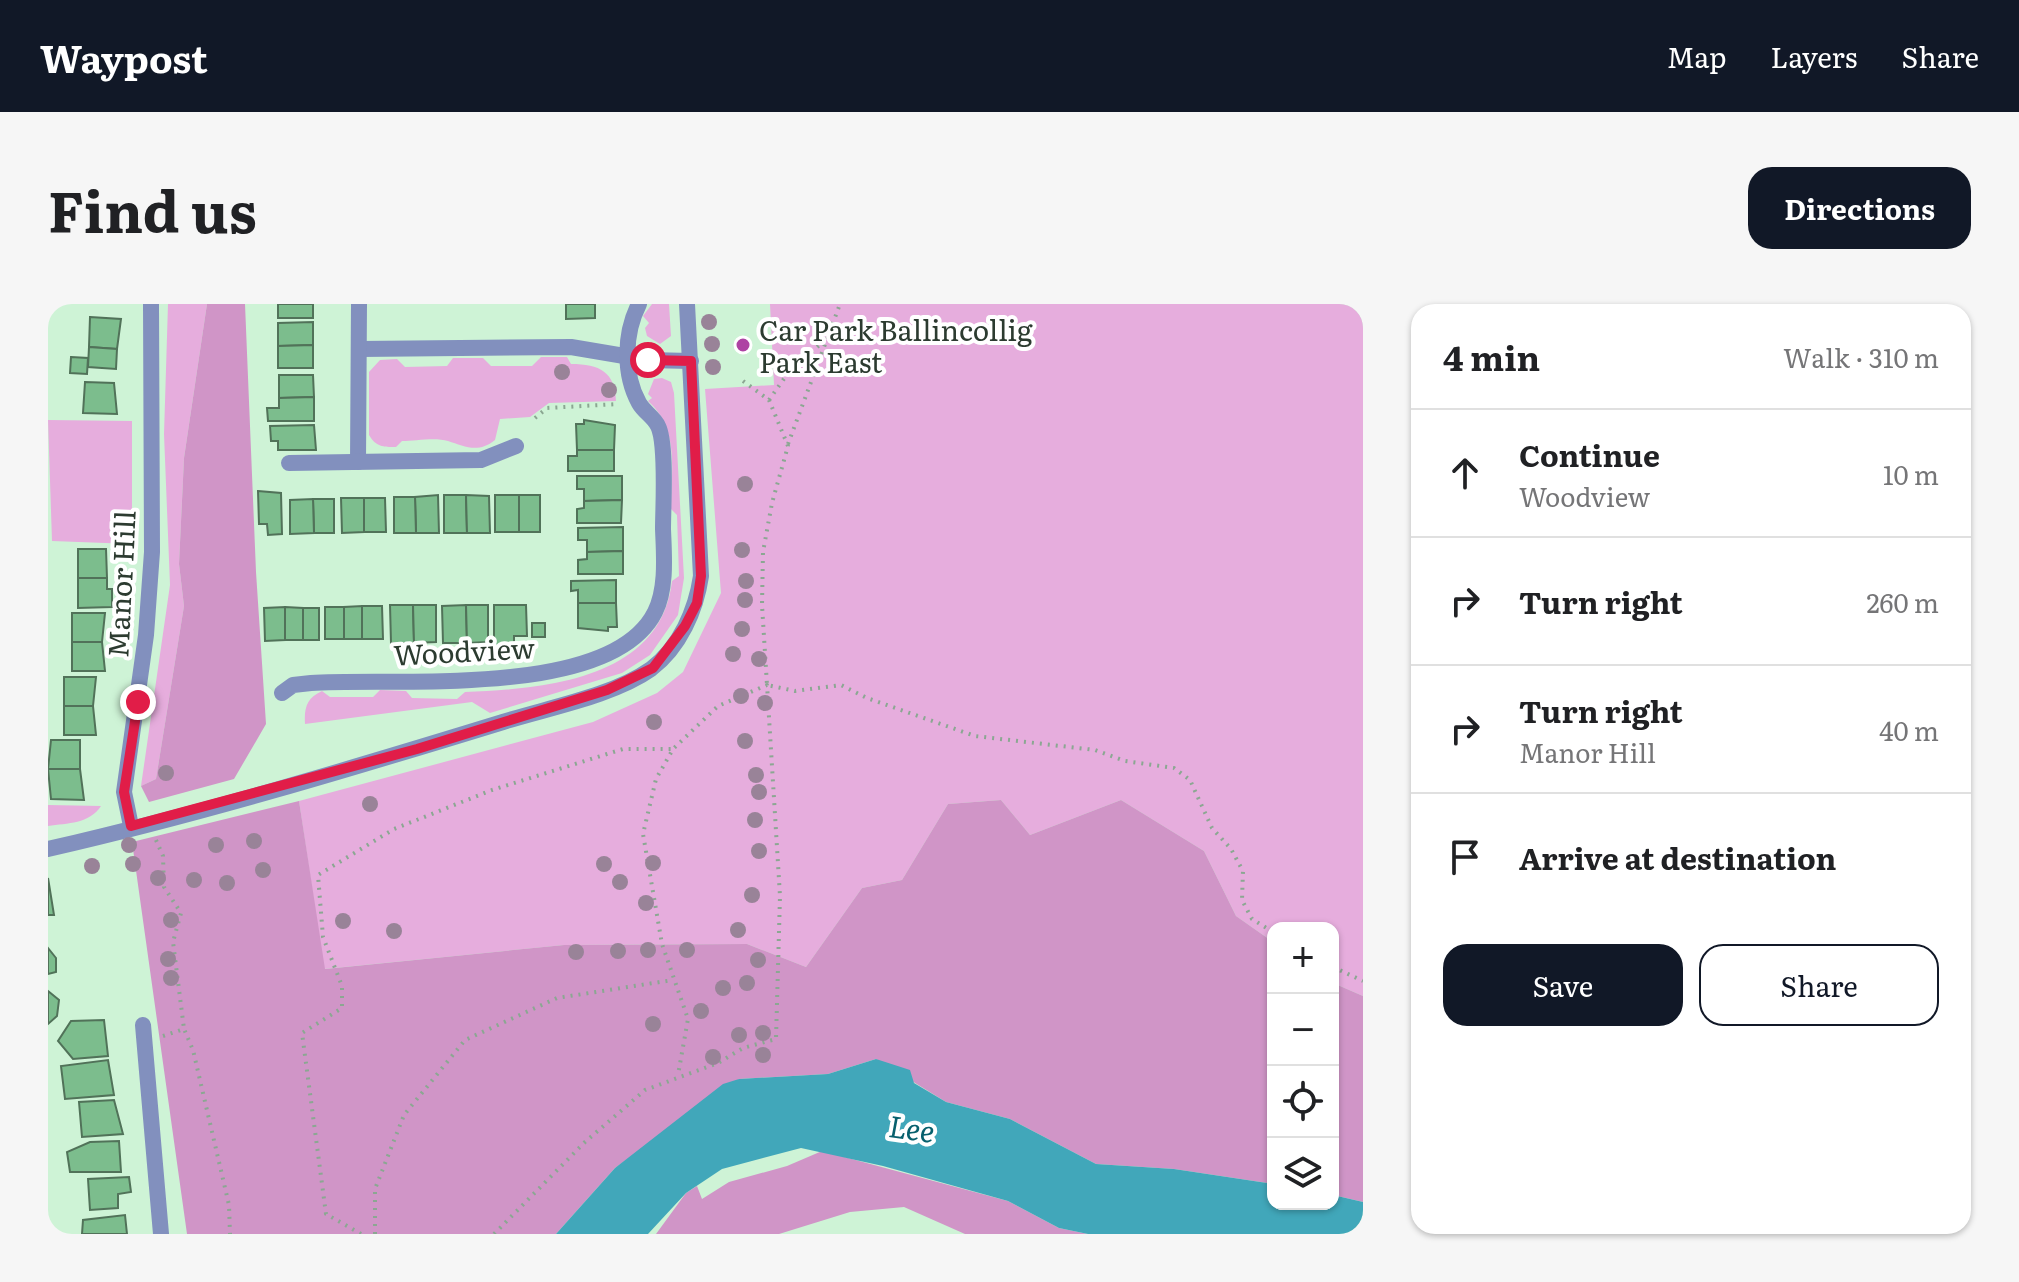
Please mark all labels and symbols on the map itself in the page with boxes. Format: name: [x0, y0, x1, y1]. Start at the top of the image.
place label: Car Park Ballincollig Park East: [759, 308, 1033, 382]
marker: Car Park Ballincollig Park East: [734, 336, 752, 354]
route start: [630, 342, 666, 378]
street label: Manor Hill: [95, 509, 145, 659]
street label: Woodview: [392, 625, 536, 675]
route end: [120, 684, 156, 720]
water label: Lee: [886, 1102, 938, 1152]

